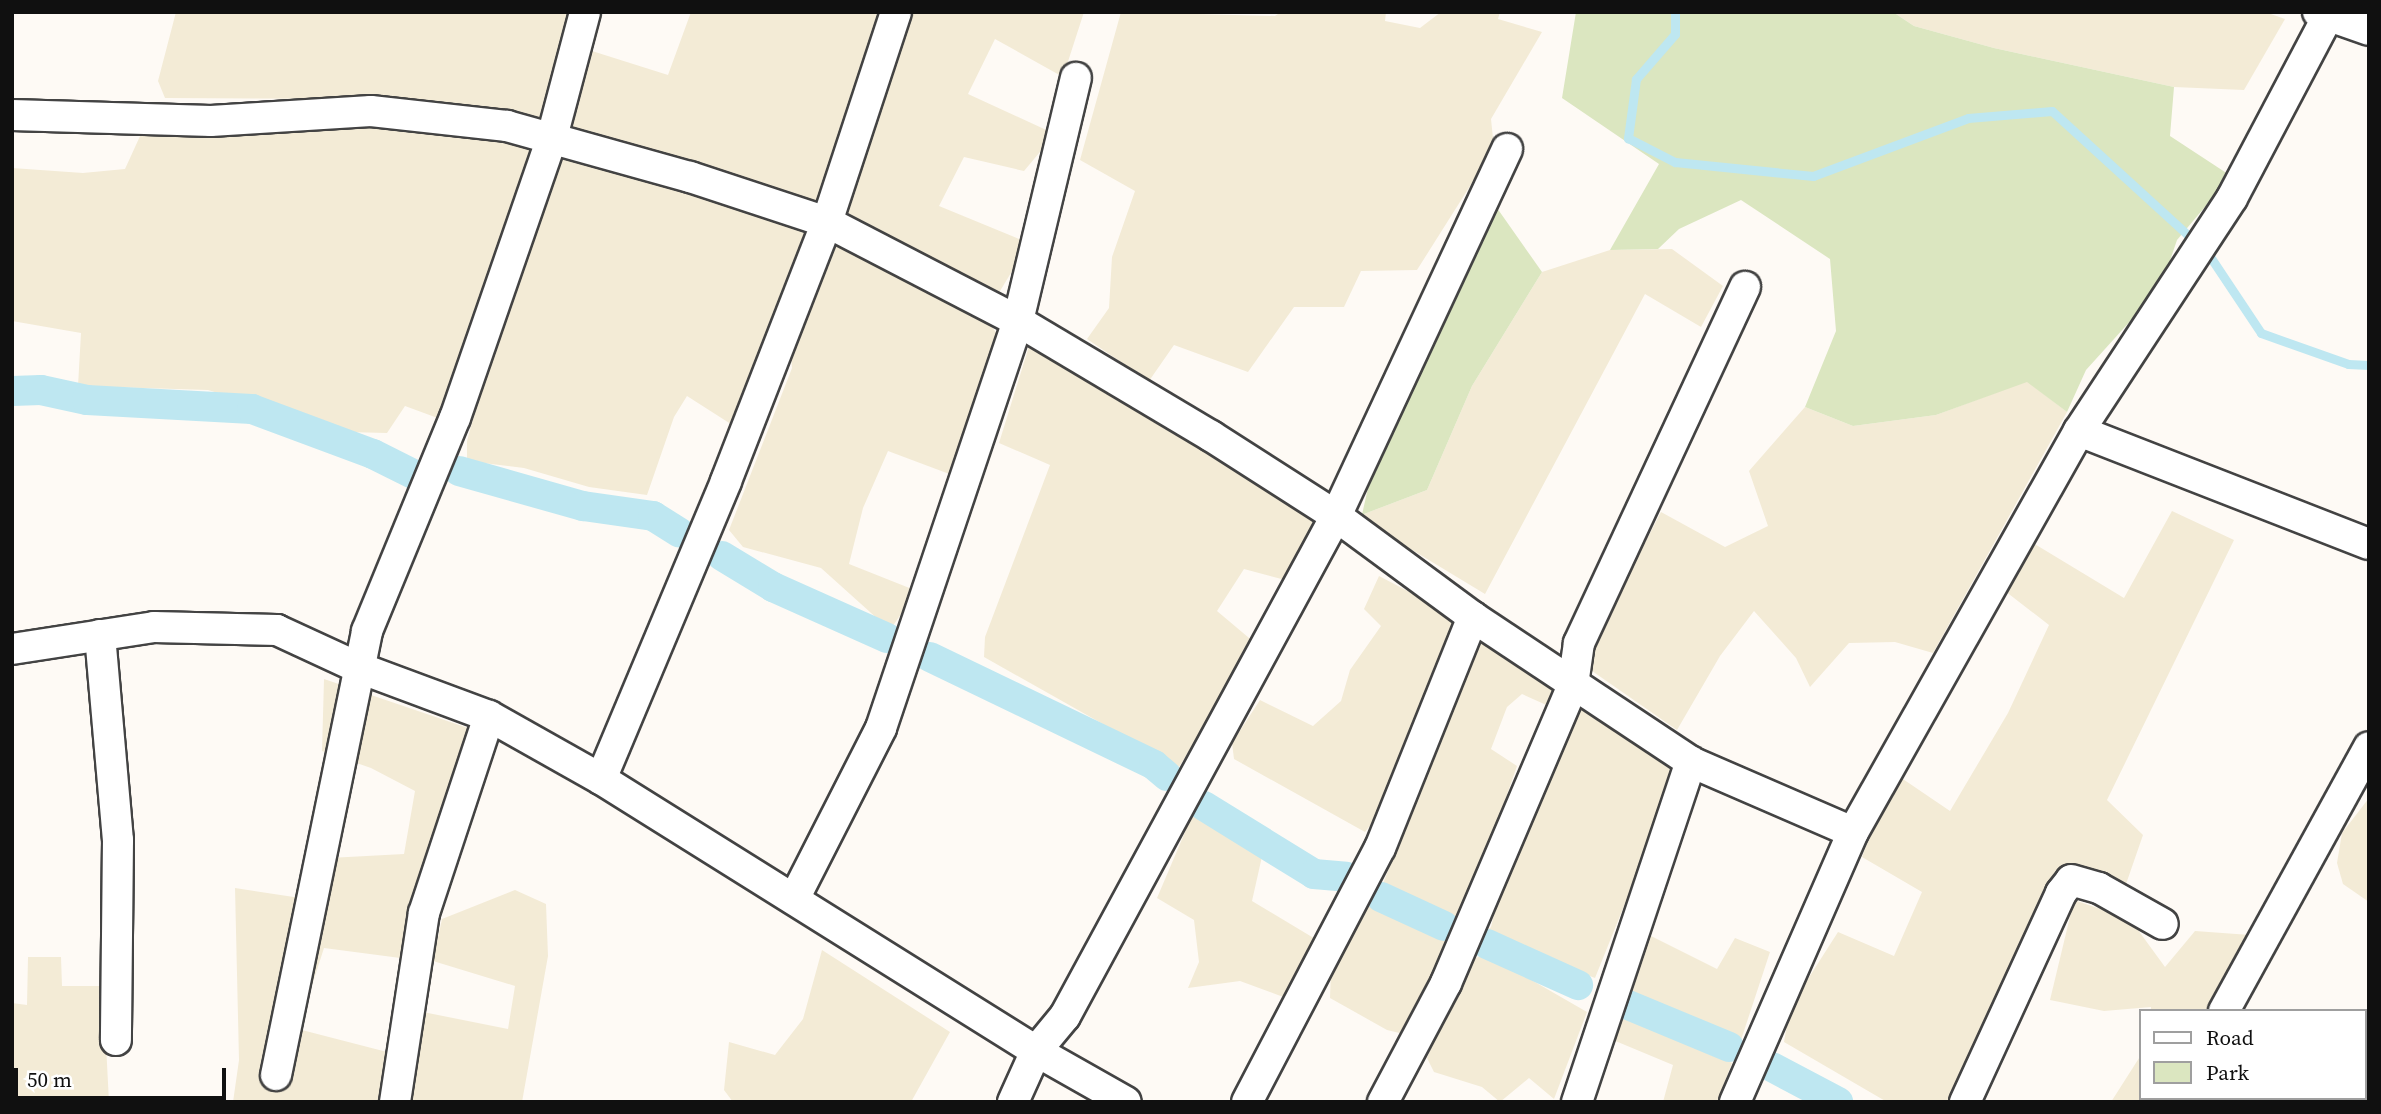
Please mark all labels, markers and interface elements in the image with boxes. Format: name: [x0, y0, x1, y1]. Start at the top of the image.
legend: [2140, 1009, 2367, 1100]
text: Road: [2206, 1023, 2254, 1052]
scale bar: [18, 1054, 229, 1098]
text: Park: [2206, 1058, 2249, 1087]
text: 50 m: [27, 1065, 72, 1094]

